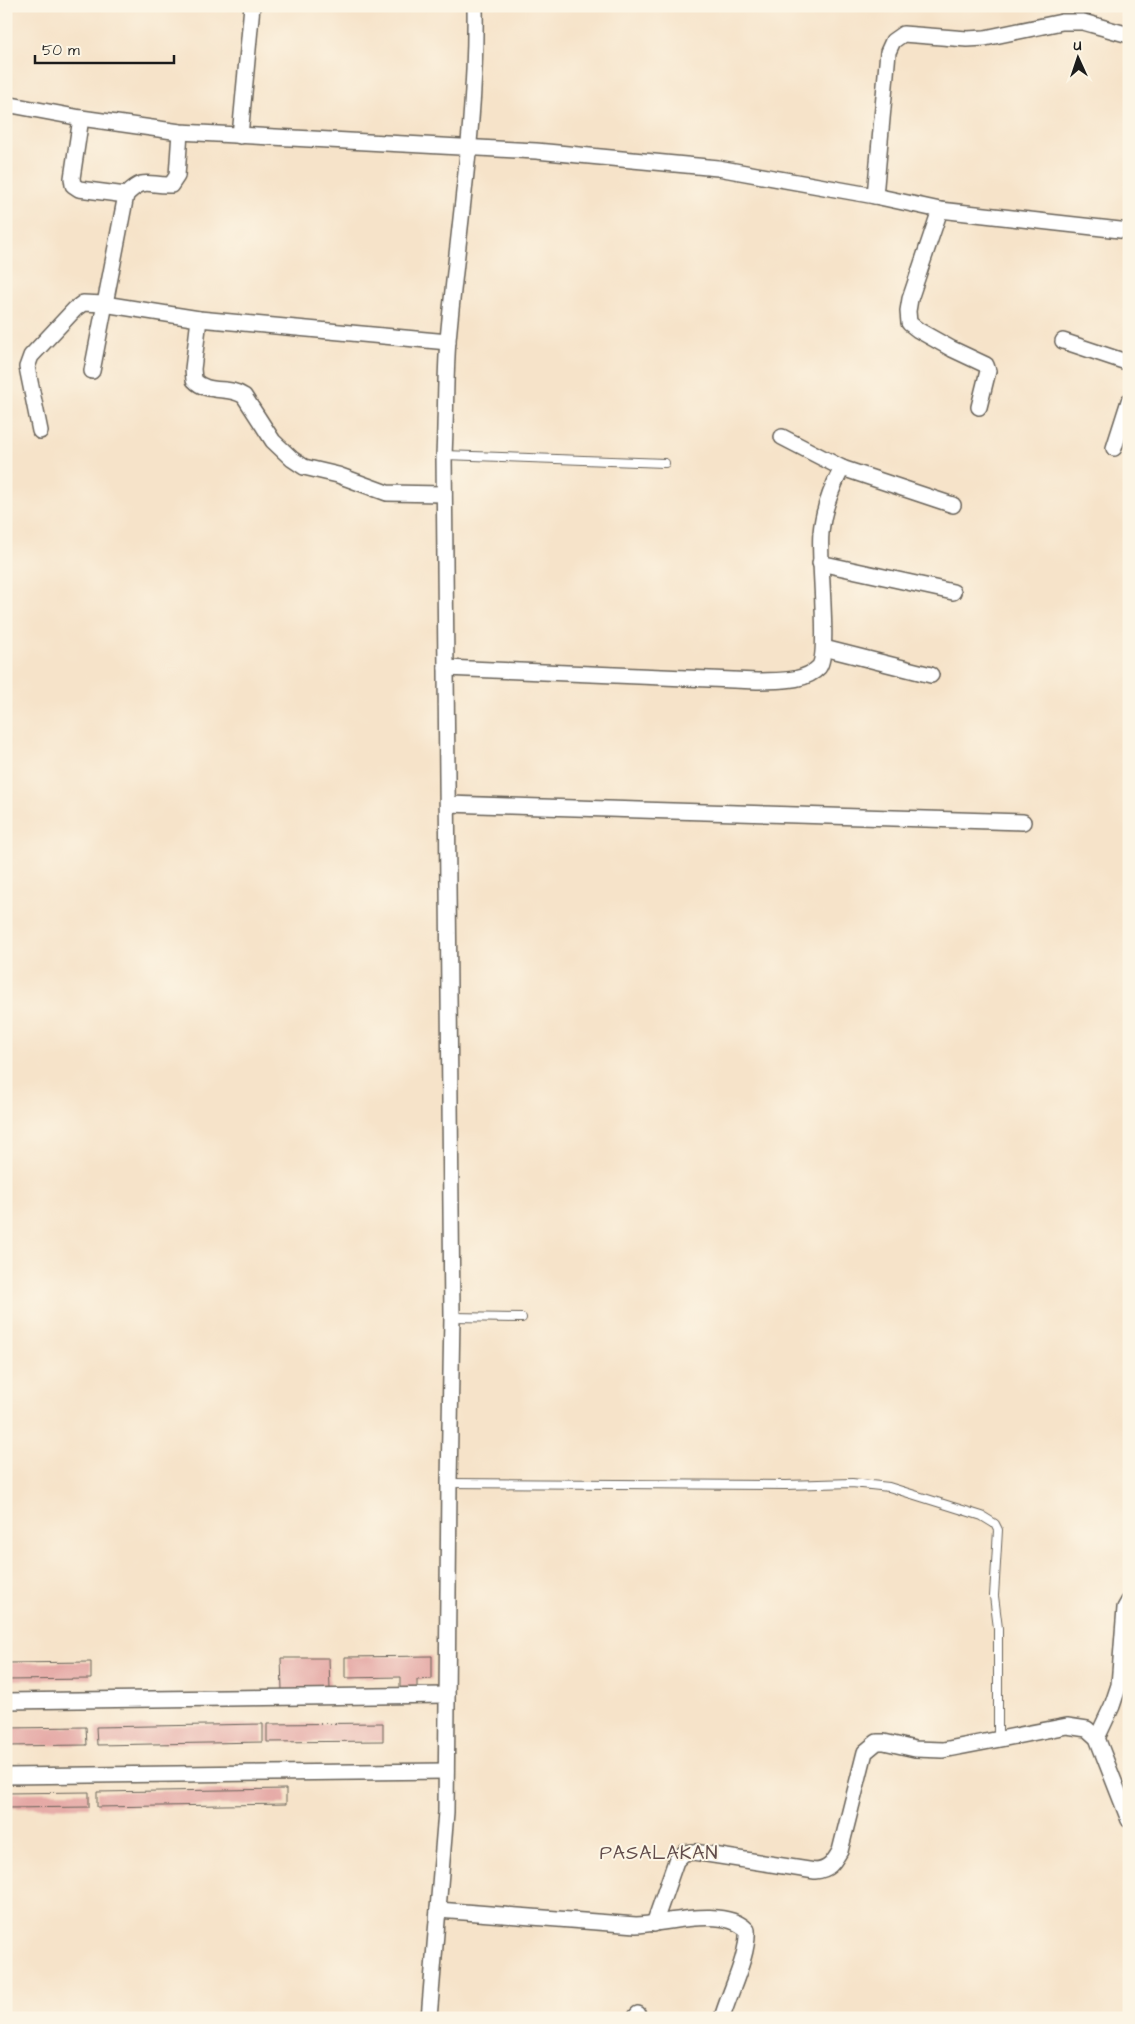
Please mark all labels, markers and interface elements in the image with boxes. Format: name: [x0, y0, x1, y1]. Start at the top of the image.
scale bar: [35, 32, 174, 64]
north arrow: [1052, 32, 1102, 82]
text: U: [1073, 36, 1082, 56]
text: 50 m: [42, 40, 80, 61]
district label: PASALAKAN: [600, 1840, 718, 1867]

